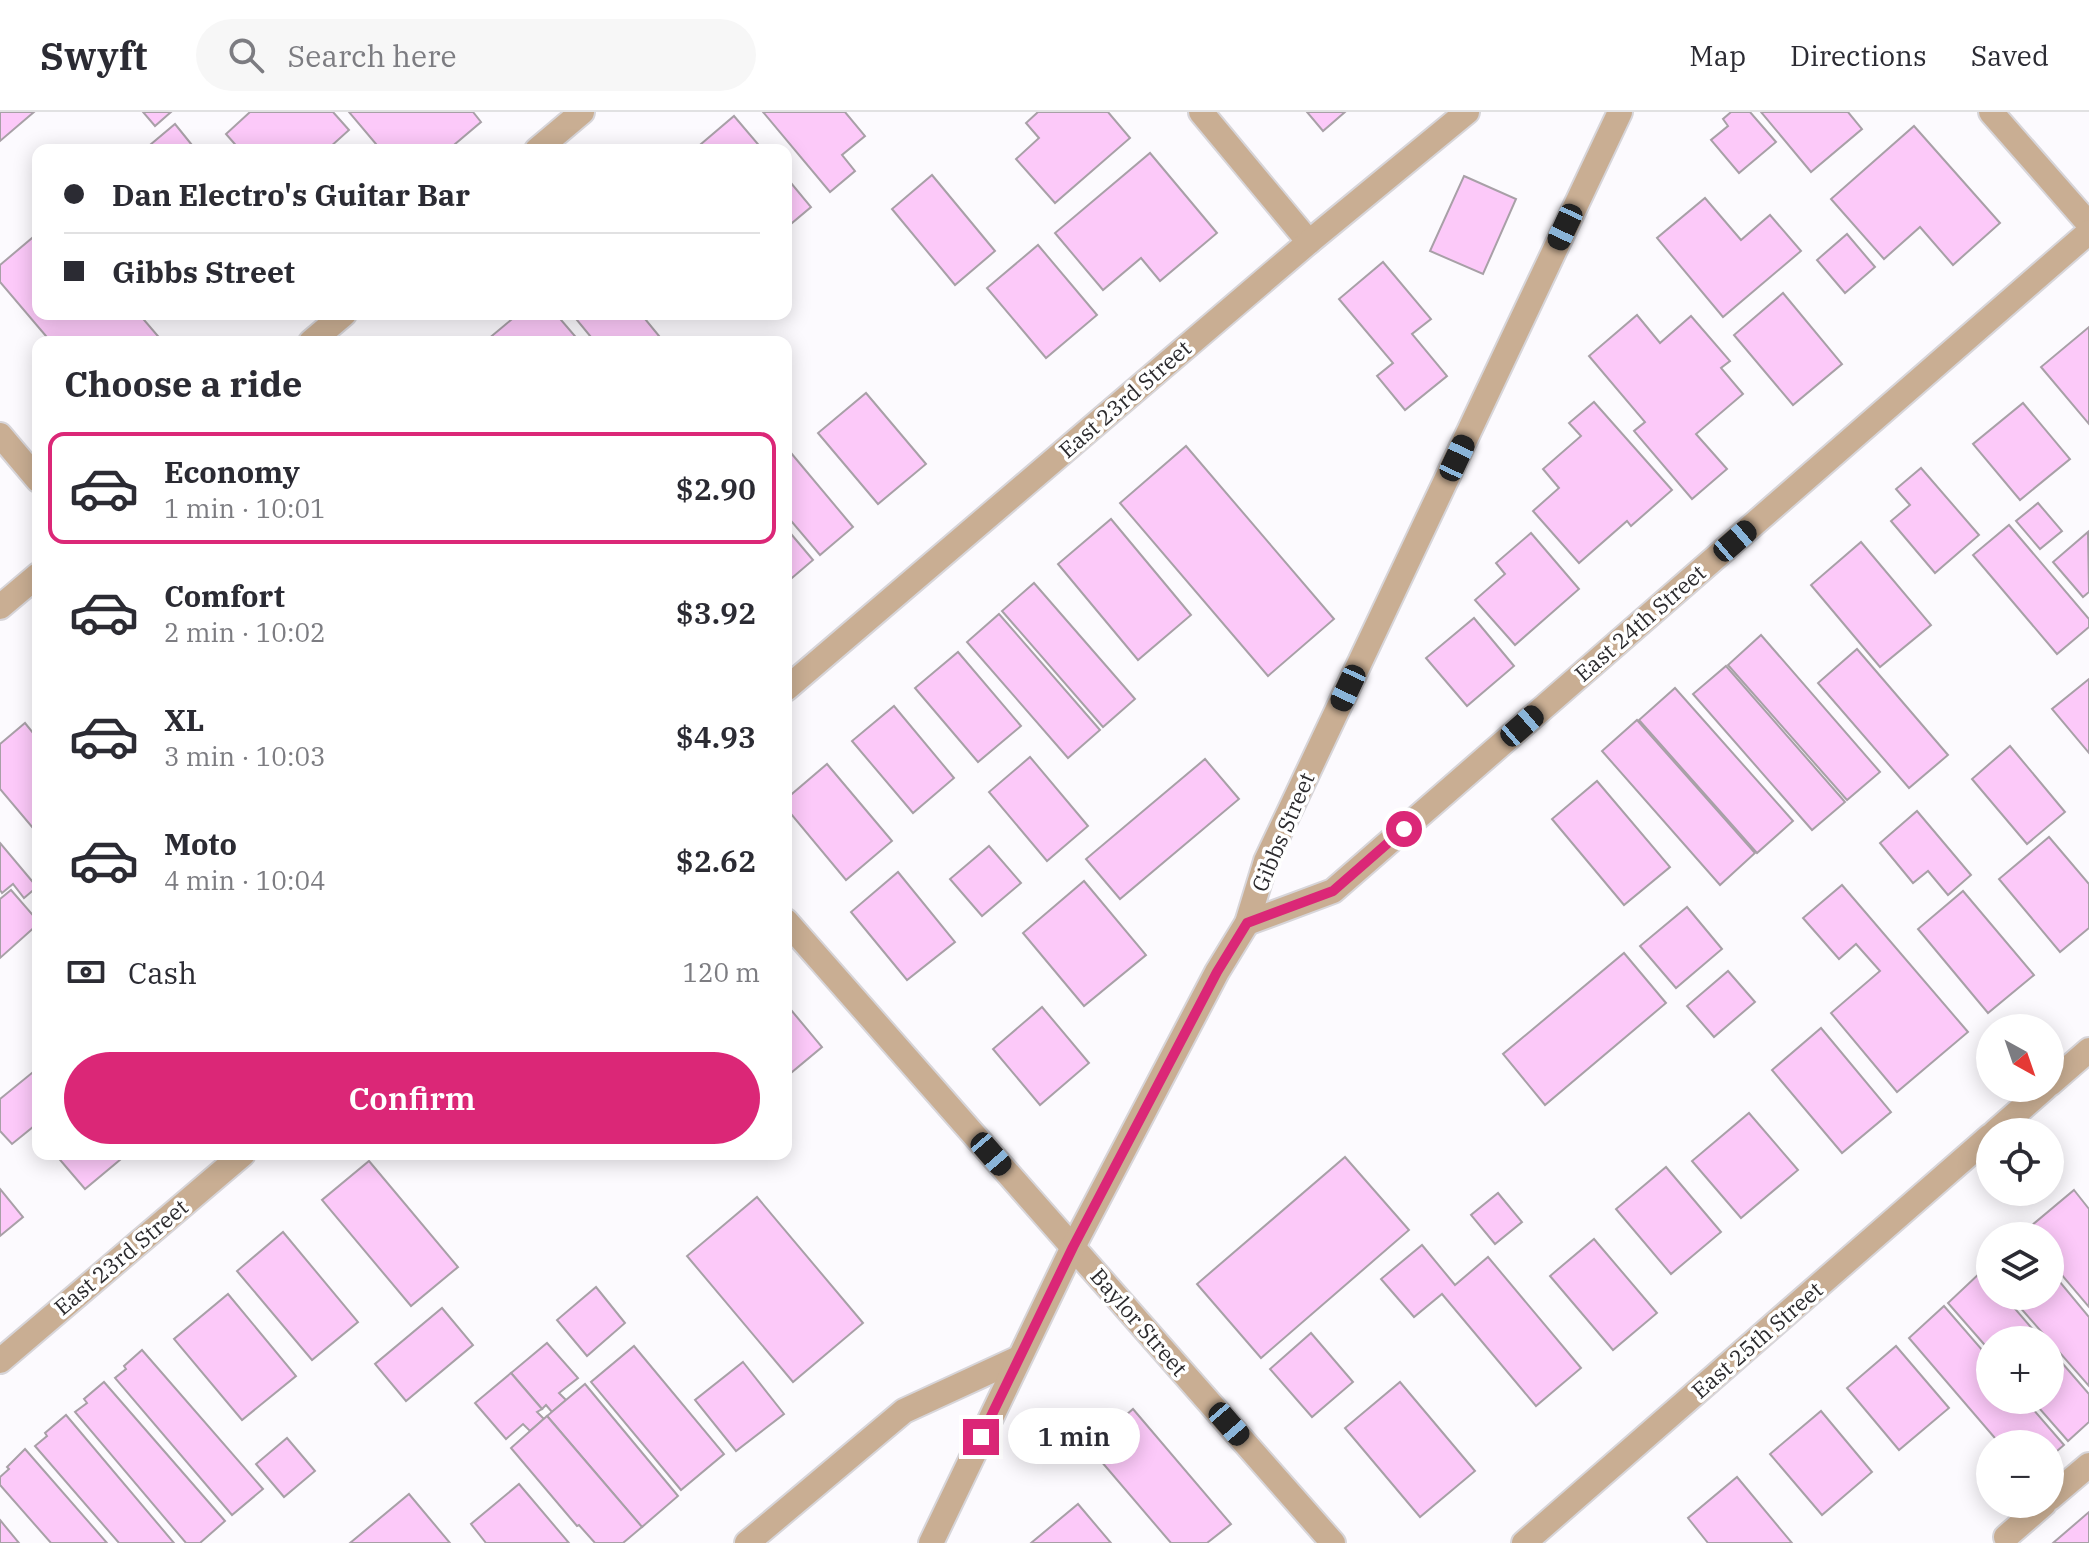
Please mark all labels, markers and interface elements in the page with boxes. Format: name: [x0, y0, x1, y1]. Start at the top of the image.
search box: [196, 19, 756, 91]
text: Swyft: [40, 31, 148, 80]
icon: search: [224, 33, 268, 77]
text: Search here: [288, 36, 457, 75]
text: Map: [1689, 37, 1746, 74]
text: Directions: [1790, 37, 1927, 74]
text: Saved: [1971, 37, 2049, 74]
text: Dan Electro's Guitar Bar: [112, 175, 470, 214]
car: [1544, 200, 1586, 254]
text: Gibbs Street: [112, 252, 295, 291]
street label: East 23rd Street: [1053, 333, 1197, 464]
text: Choose a ride: [64, 360, 303, 407]
car: [1436, 431, 1478, 485]
icon: car: [68, 452, 140, 524]
text: Economy: [164, 452, 300, 491]
text: $2.90: [676, 469, 756, 508]
text: 1 min · 10:01: [164, 491, 326, 525]
car: [1709, 516, 1761, 566]
street label: East 24th Street: [1568, 558, 1711, 687]
icon: car: [68, 576, 140, 648]
text: Comfort: [164, 576, 285, 615]
text: $3.92: [676, 593, 756, 632]
text: 2 min · 10:02: [164, 615, 326, 649]
car: [1327, 661, 1369, 715]
icon: car: [68, 700, 140, 772]
text: XL: [164, 700, 204, 739]
car: [1496, 701, 1548, 751]
text: $4.93: [676, 717, 756, 756]
text: 3 min · 10:03: [164, 739, 326, 773]
street label: Gibbs Street: [1244, 768, 1321, 896]
route start: [1386, 811, 1422, 847]
icon: car: [68, 824, 140, 896]
text: Moto: [164, 824, 237, 863]
text: $2.62: [676, 841, 756, 880]
text: 4 min · 10:04: [164, 863, 326, 897]
icon: cash: [64, 950, 108, 994]
text: Cash: [128, 953, 197, 992]
text: 120 m: [682, 955, 760, 989]
north arrow: [1976, 1014, 2064, 1102]
map controls: [1976, 1014, 2064, 1518]
button: Confirm: [64, 1052, 760, 1144]
button: locate: [1976, 1118, 2064, 1206]
car: [966, 1128, 1016, 1180]
street label: East 23rd Street: [48, 1192, 194, 1321]
button: layers: [1976, 1222, 2064, 1310]
street label: Baylor Street: [1084, 1262, 1194, 1382]
street label: East 25th Street: [1685, 1275, 1828, 1404]
button: +: [1976, 1326, 2064, 1414]
car: [1204, 1398, 1254, 1450]
callout: 1 min: [1009, 1409, 1141, 1465]
route end: [963, 1419, 999, 1455]
text: 1 min: [1038, 1419, 1110, 1453]
button: −: [1976, 1430, 2064, 1518]

